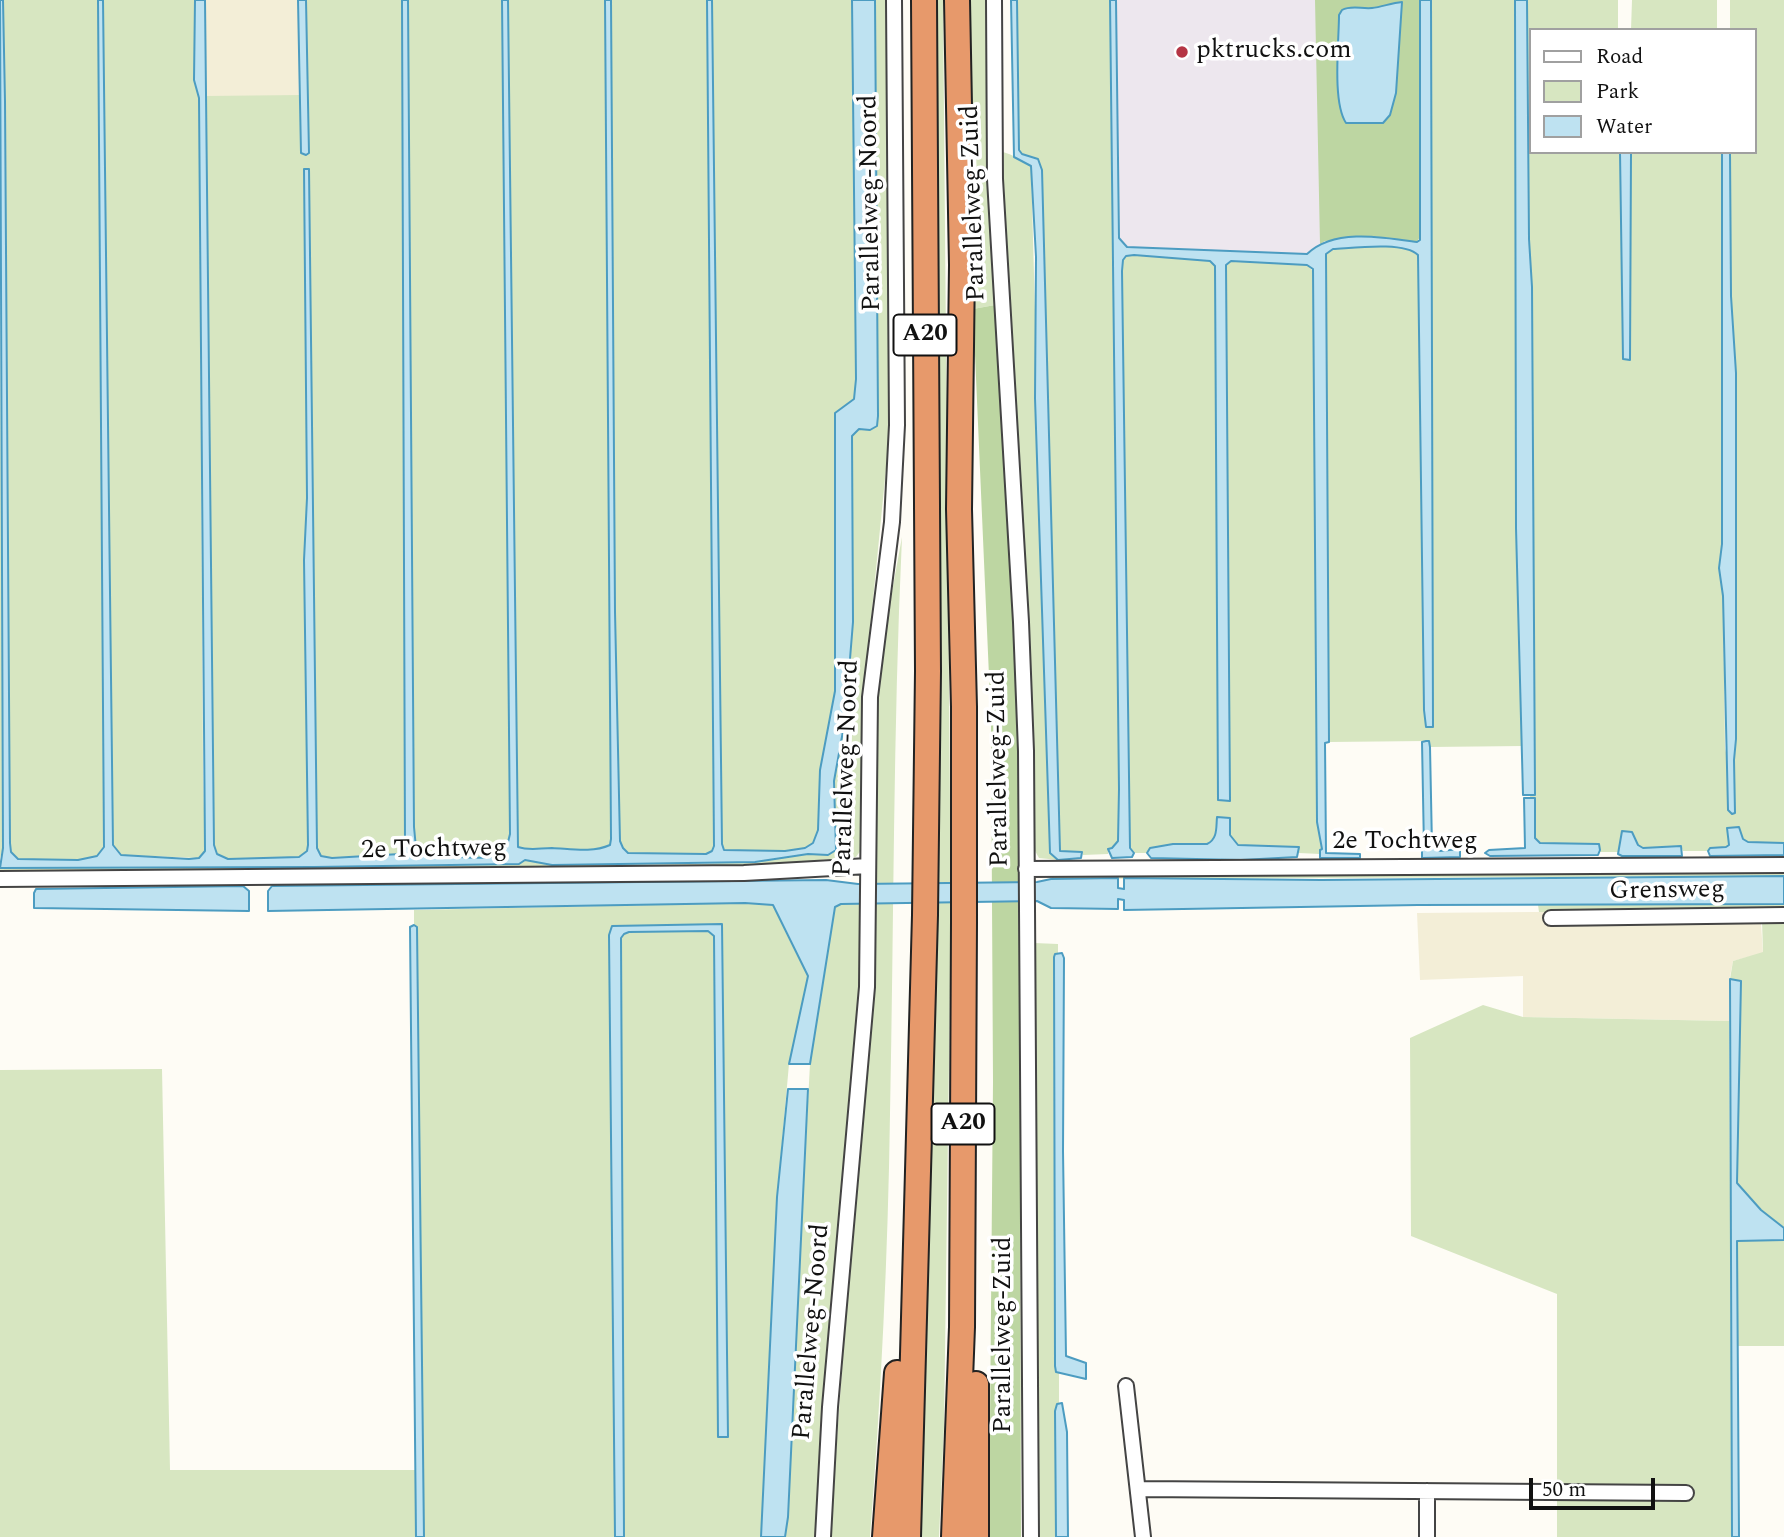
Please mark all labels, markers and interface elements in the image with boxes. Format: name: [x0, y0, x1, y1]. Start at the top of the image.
legend: [1528, 28, 1756, 154]
place label: pktrucks.com: [1196, 36, 1352, 68]
text: Road: [1596, 41, 1643, 73]
marker: pktrucks.com: [1174, 44, 1190, 60]
text: Park: [1596, 76, 1639, 108]
street label: Parallelweg-Noord: [855, 94, 889, 312]
street label: Parallelweg-Zuid: [956, 104, 994, 302]
text: Water: [1596, 111, 1652, 143]
road number: A20: [894, 314, 956, 356]
street label: Parallelweg-Noord: [829, 659, 867, 877]
street label: Parallelweg-Zuid: [983, 670, 1017, 868]
street label: 2e Tochtweg: [1332, 827, 1478, 859]
street label: 2e Tochtweg: [361, 834, 507, 868]
street label: Grensweg: [1609, 875, 1725, 909]
road number: A20: [932, 1104, 995, 1144]
street label: Parallelweg-Noord: [788, 1222, 838, 1442]
street label: Parallelweg-Zuid: [989, 1237, 1021, 1433]
scale bar: [1532, 1464, 1658, 1508]
text: 50 m: [1542, 1474, 1586, 1506]

